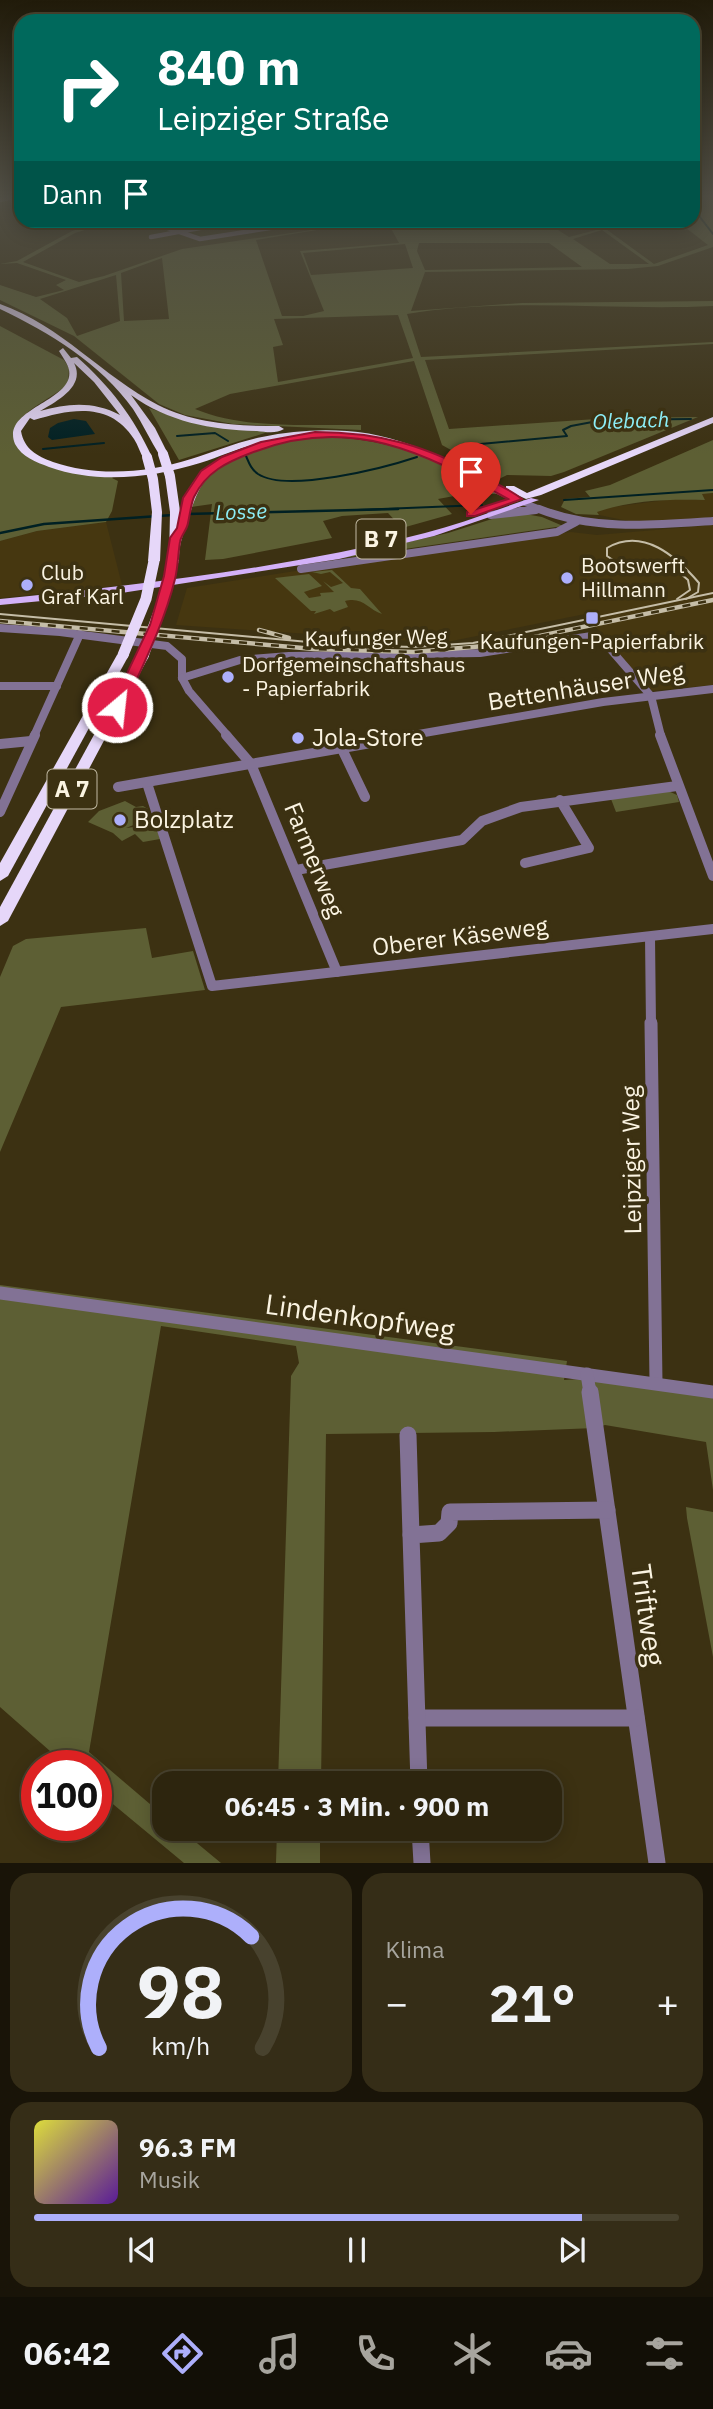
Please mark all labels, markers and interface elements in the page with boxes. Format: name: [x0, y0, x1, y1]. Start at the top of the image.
text: 840 m: [157, 35, 301, 98]
icon: right: [42, 42, 133, 133]
text: Leipziger Straße: [157, 97, 390, 139]
icon: arrive: [117, 175, 155, 213]
text: Dann: [42, 177, 103, 211]
water label: Olebach: [592, 405, 670, 435]
pin: [441, 442, 501, 514]
icon: arrive: [452, 453, 490, 491]
water label: Losse: [215, 496, 268, 526]
road number: B 7: [356, 520, 406, 558]
place label: Bootswerft Hillmann: [581, 551, 685, 603]
place label: Club Graf Karl: [41, 558, 124, 610]
marker: Bootswerft Hillmann: [559, 570, 575, 586]
marker: Club Graf Karl: [19, 577, 35, 593]
marker: Kaufungen-Papierfabrik: [584, 610, 600, 626]
street label: Kaufunger Weg: [304, 622, 448, 652]
place label: Kaufungen-Papierfabrik: [480, 627, 704, 655]
place label: Dorfgemeinschaftshaus - Papierfabrik: [242, 650, 466, 702]
street label: Bettenhäuser Weg: [485, 655, 687, 717]
marker: Dorfgemeinschaftshaus - Papierfabrik: [220, 669, 236, 685]
position arrow: [80, 670, 154, 744]
place label: Jola-Store: [312, 721, 424, 753]
marker: Jola-Store: [290, 730, 306, 746]
road number: A 7: [48, 769, 96, 808]
street label: Farmerweg: [277, 797, 353, 922]
place label: Bolzplatz: [134, 803, 234, 835]
marker: Bolzplatz: [112, 812, 128, 828]
street label: Oberer Käseweg: [370, 909, 550, 963]
street label: Leipziger Weg: [614, 1085, 648, 1235]
street label: Lindenkopfweg: [263, 1285, 457, 1348]
street label: Triftweg: [623, 1562, 674, 1668]
speed limit sign: 100: [21, 1750, 112, 1841]
text: 06:45 · 3 Min. · 900 m: [225, 1789, 489, 1823]
text: Klima: [386, 1934, 444, 1964]
text: 98: [137, 1944, 224, 2039]
text: 21°: [489, 1969, 576, 2036]
text: −: [386, 1978, 408, 2027]
text: +: [656, 1978, 679, 2027]
text: km/h: [151, 2029, 210, 2062]
text: 96.3 FM: [139, 2130, 237, 2164]
text: Musik: [139, 2164, 200, 2194]
icon: previous: [123, 2231, 161, 2269]
icon: pause: [338, 2231, 376, 2269]
icon: next: [553, 2231, 591, 2269]
icon: directions: [158, 2329, 207, 2378]
icon: music: [255, 2329, 304, 2378]
icon: phone: [351, 2329, 400, 2378]
icon: climate: [448, 2329, 497, 2378]
icon: car: [544, 2329, 593, 2378]
icon: filters: [640, 2329, 689, 2378]
text: 06:42: [24, 2332, 111, 2374]

